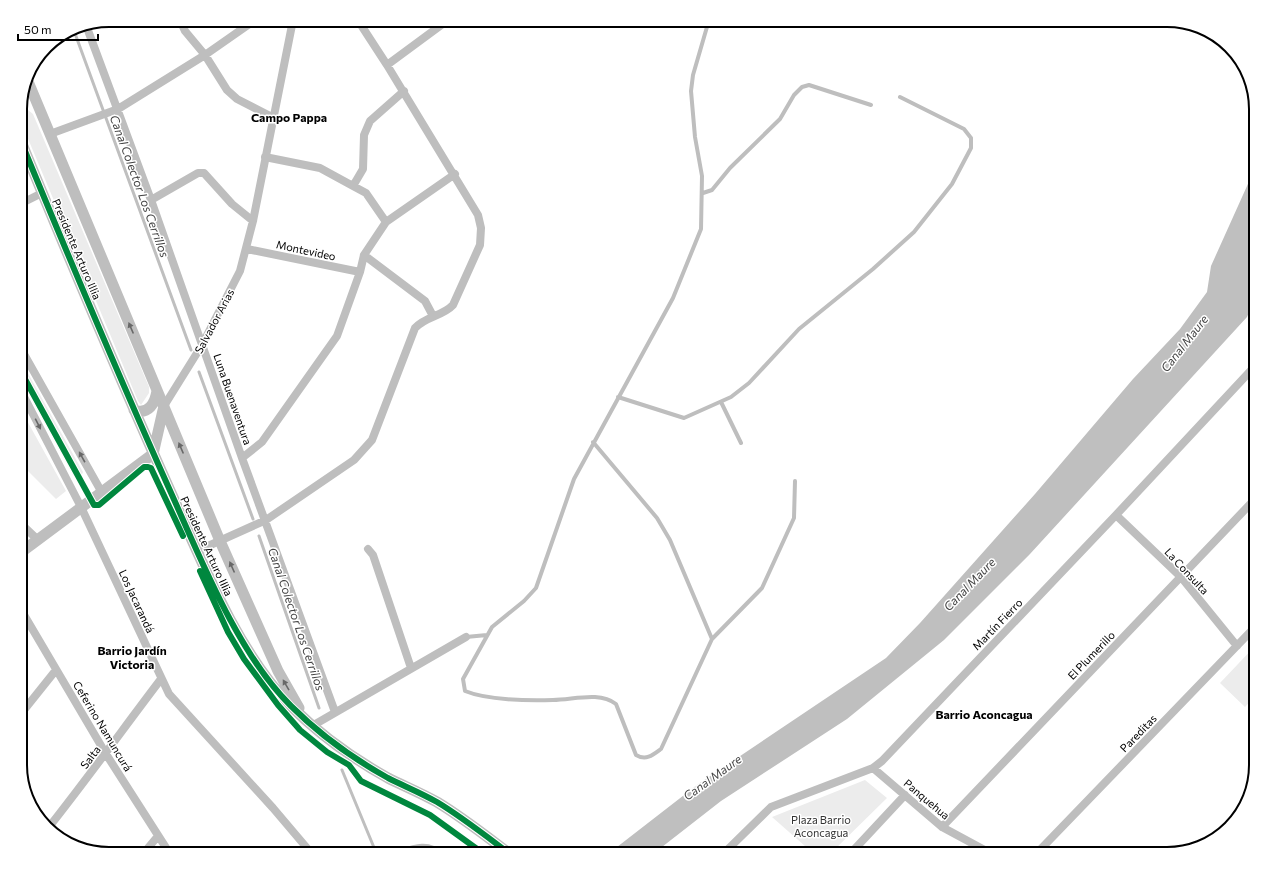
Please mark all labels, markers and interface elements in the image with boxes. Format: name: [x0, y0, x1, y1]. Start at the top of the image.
scale bar: [18, 16, 98, 42]
text: 50 m: [24, 22, 52, 36]
district label: Campo Pappa: [251, 110, 327, 124]
water label: Canal Colector Los Cerrillos: [108, 113, 172, 260]
street label: Presidente Arturo Illia: [50, 197, 104, 301]
street label: Montevideo: [275, 237, 337, 263]
street label: Salvador Arias: [192, 286, 236, 356]
water label: Canal Maure: [1157, 311, 1211, 374]
one-way arrow: [128, 322, 134, 333]
street label: Luna Buenaventura: [211, 352, 255, 446]
one-way arrow: [35, 418, 41, 430]
one-way arrow: [178, 442, 184, 453]
one-way arrow: [78, 451, 85, 463]
street label: Presidente Arturo Illia: [178, 494, 236, 598]
street label: La Consulta: [1162, 545, 1212, 597]
water label: Canal Colector Los Cerrillos: [266, 546, 328, 693]
water label: Canal Maure: [940, 554, 998, 613]
one-way arrow: [229, 562, 235, 573]
street label: Los Jacarandá: [116, 567, 157, 635]
street label: Martín Fierro: [969, 595, 1025, 652]
street label: El Plumerillo: [1065, 628, 1118, 682]
district label: Barrio Jardín Victoria: [97, 643, 167, 671]
street label: Ceferino Namuncurá: [71, 679, 135, 773]
one-way arrow: [283, 680, 290, 691]
district label: Barrio Aconcagua: [935, 707, 1033, 721]
street label: Pareditas: [1117, 712, 1159, 754]
street label: Salta: [77, 743, 103, 771]
water label: Canal Maure: [680, 751, 744, 803]
street label: Panquehua: [902, 776, 952, 822]
park label: Plaza Barrio Aconcagua: [791, 813, 851, 839]

